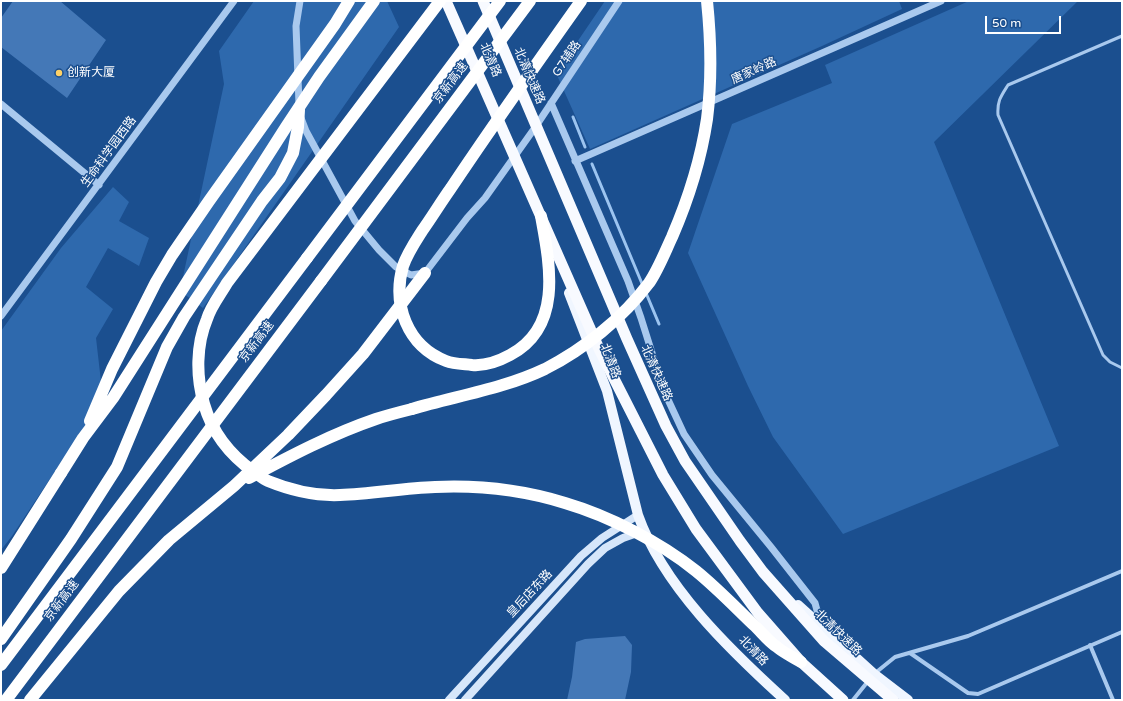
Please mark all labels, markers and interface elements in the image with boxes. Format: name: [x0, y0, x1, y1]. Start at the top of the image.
scale bar: [987, 8, 1063, 34]
text: 50 m: [992, 16, 1021, 30]
street label: G7辅路: [550, 38, 584, 80]
street label: 北清路: [476, 41, 504, 79]
street label: 北清快速路: [511, 46, 547, 106]
street label: 唐家岭路: [729, 55, 779, 87]
street label: 京新高速: [431, 59, 471, 107]
place label: 创新大厦: [67, 66, 115, 80]
marker: 创新大厦: [54, 68, 64, 78]
street label: 生命科学园西路: [78, 114, 140, 190]
street label: 京新高速: [237, 318, 277, 366]
street label: 北清路: [597, 342, 623, 380]
street label: 北清快速路: [637, 343, 675, 403]
street label: 皇后店东路: [504, 567, 556, 621]
street label: 京新高速: [42, 577, 82, 625]
street label: 北清快速路: [811, 607, 865, 659]
street label: 北清路: [735, 633, 771, 669]

